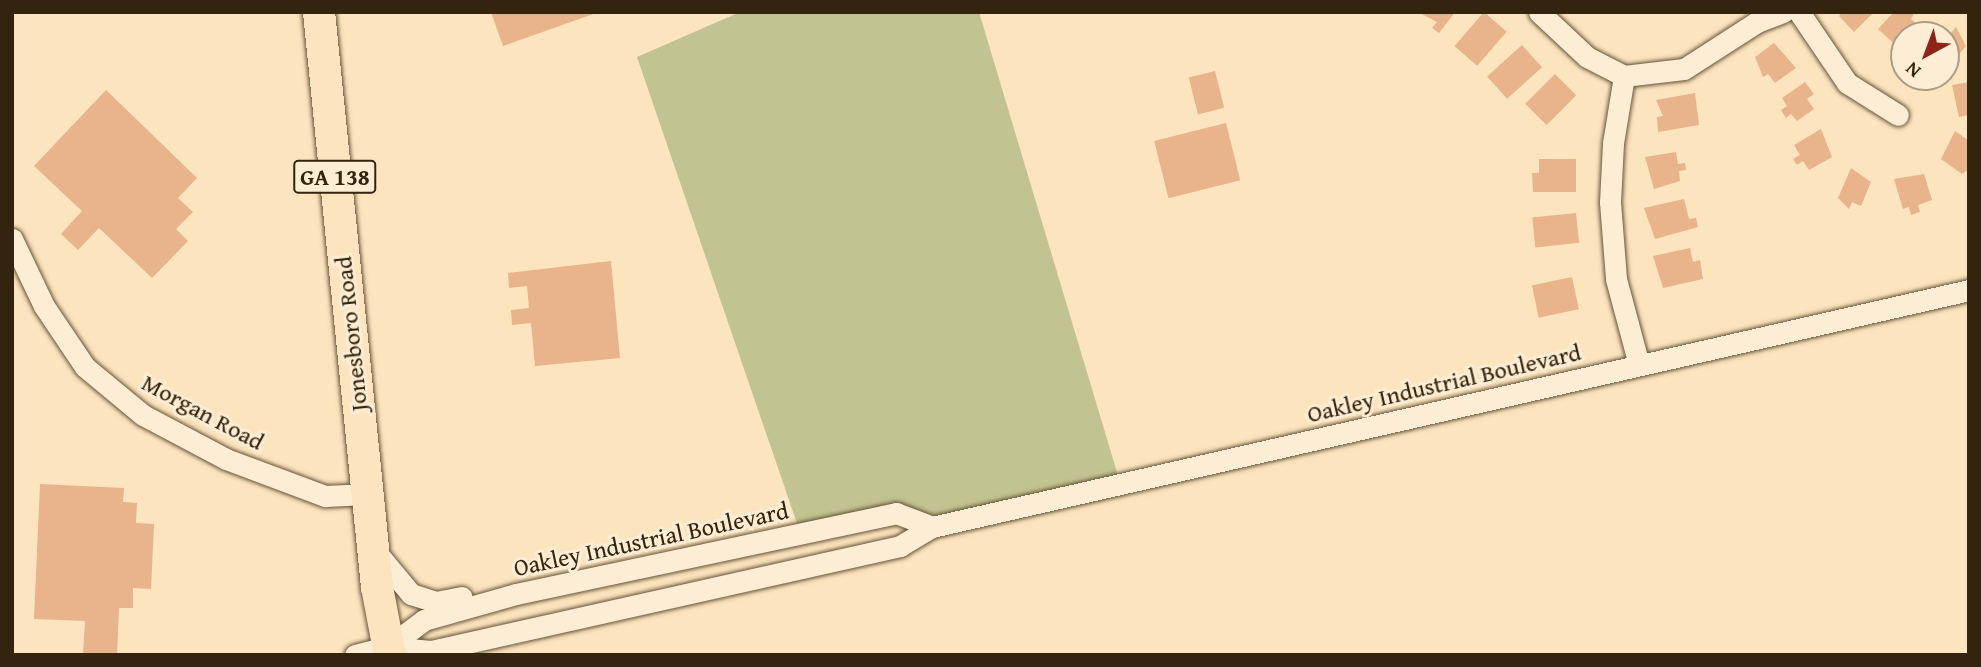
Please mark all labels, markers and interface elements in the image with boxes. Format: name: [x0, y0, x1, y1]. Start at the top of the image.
north arrow: [1890, 21, 1960, 91]
text: N: [1899, 56, 1927, 85]
road number: GA 138: [293, 158, 377, 196]
street label: Jonesboro Road: [329, 255, 373, 413]
street label: Oakley Industrial Boulevard: [1304, 337, 1584, 429]
street label: Morgan Road: [137, 368, 269, 456]
street label: Oakley Industrial Boulevard: [511, 496, 791, 582]

